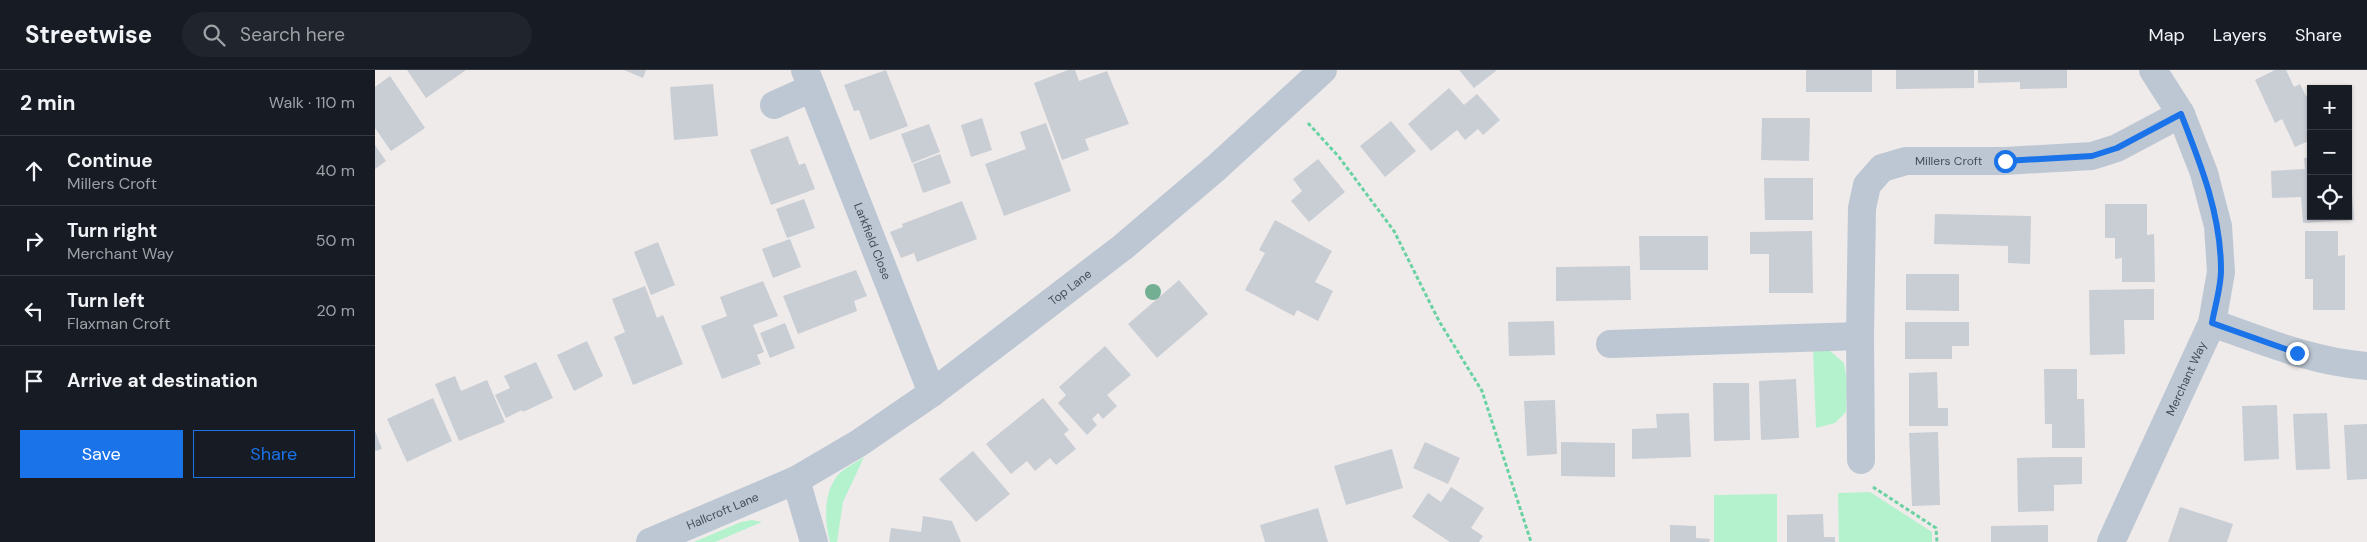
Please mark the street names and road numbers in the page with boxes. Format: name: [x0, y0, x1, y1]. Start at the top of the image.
street label: Millers Croft: [1915, 153, 1983, 169]
street label: Larkfield Close: [850, 200, 895, 282]
street label: Top Lane: [1045, 266, 1095, 309]
street label: Merchant Way: [2162, 338, 2211, 418]
street label: Hallcroft Lane: [684, 489, 761, 534]

